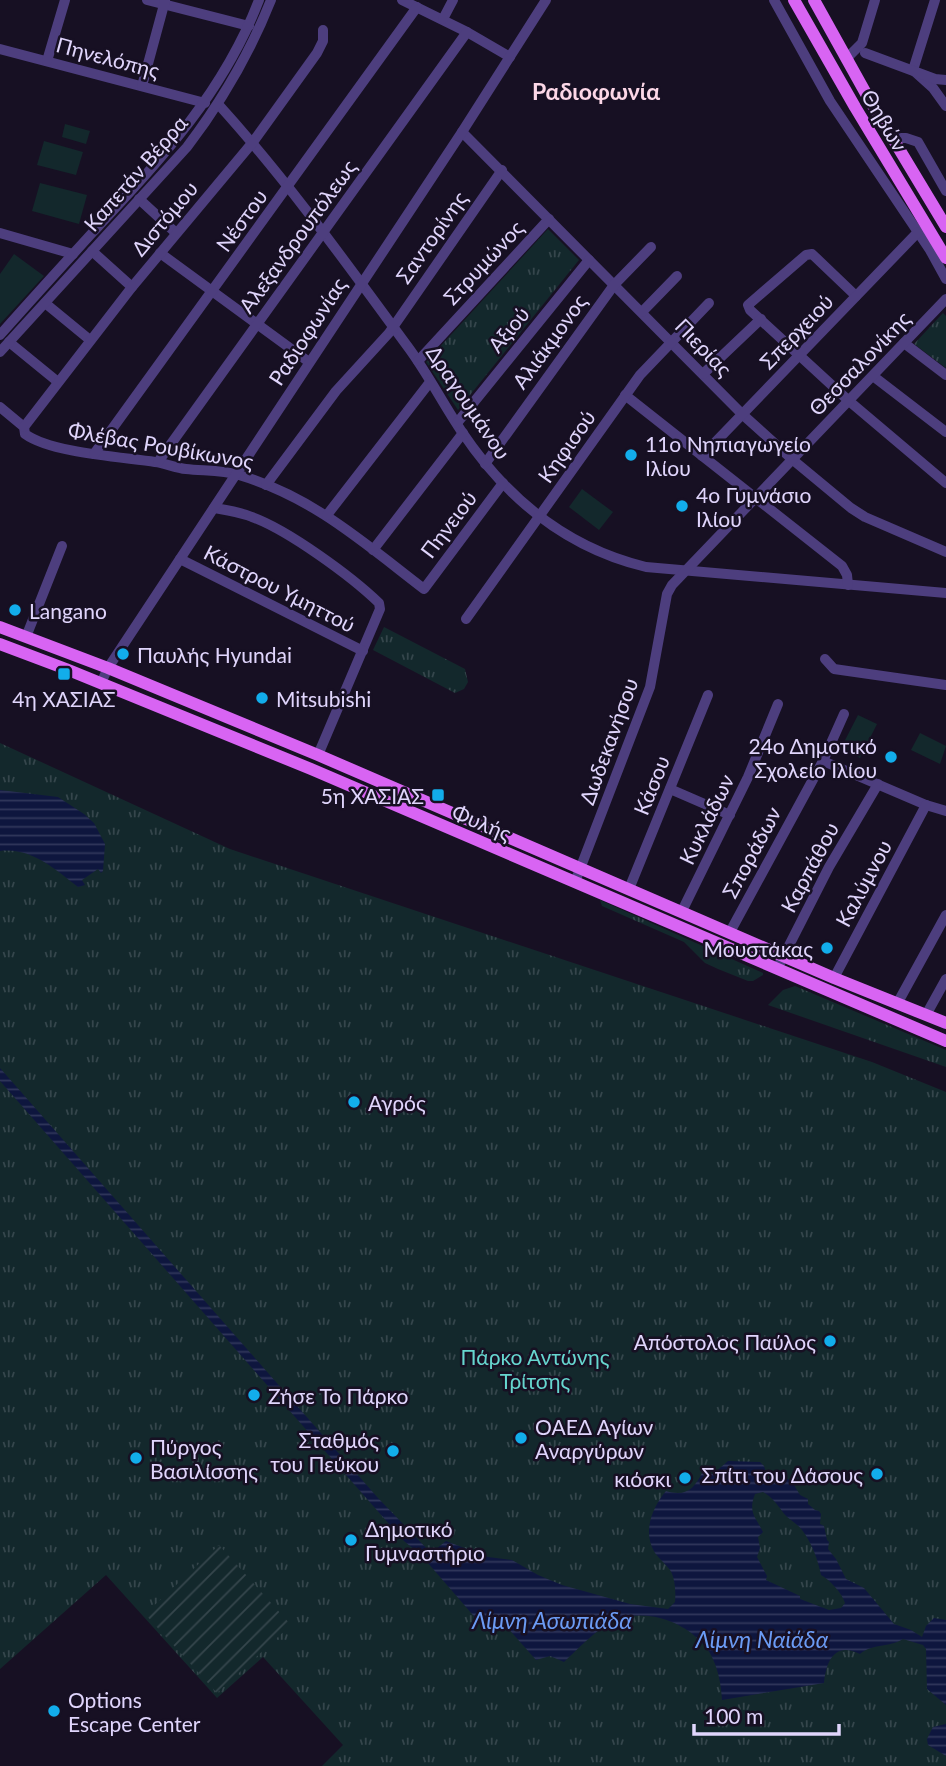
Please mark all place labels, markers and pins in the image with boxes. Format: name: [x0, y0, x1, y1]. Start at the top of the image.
place label: 11ο Νηπιαγωγείο Ιλίου: [645, 431, 811, 480]
marker: 11ο Νηπιαγωγείο Ιλίου: [623, 447, 639, 463]
place label: 4ο Γυμνάσιο Ιλίου: [696, 482, 812, 531]
marker: 4ο Γυμνάσιο Ιλίου: [674, 498, 690, 514]
place label: Langano: [29, 598, 107, 623]
marker: Langano: [7, 602, 23, 618]
place label: Παυλής Hyundai: [137, 642, 292, 667]
marker: Παυλής Hyundai: [115, 646, 131, 662]
marker: 4η ΧΑΣΙΑΣ: [56, 666, 72, 682]
place label: 4η ΧΑΣΙΑΣ: [12, 686, 116, 711]
place label: Mitsubishi: [276, 686, 371, 711]
marker: Mitsubishi: [254, 690, 270, 706]
place label: 24ο Δημοτικό Σχολείο Ιλίου: [748, 733, 877, 782]
marker: 24ο Δημοτικό Σχολείο Ιλίου: [883, 749, 899, 765]
place label: 5η ΧΑΣΙΑΣ: [321, 783, 424, 808]
marker: 5η ΧΑΣΙΑΣ: [430, 787, 446, 803]
place label: Μουστάκας: [704, 936, 813, 961]
marker: Μουστάκας: [819, 940, 835, 956]
place label: Αγρός: [368, 1090, 426, 1115]
marker: Αγρός: [346, 1094, 362, 1110]
place label: Απόστολος Παύλος: [634, 1329, 816, 1354]
marker: Απόστολος Παύλος: [822, 1333, 838, 1349]
place label: Ζήσε Το Πάρκο: [268, 1383, 409, 1408]
marker: Ζήσε Το Πάρκο: [246, 1387, 262, 1403]
place label: ΟΑΕΔ Αγίων Αναργύρων: [535, 1414, 654, 1463]
place label: Σταθμός του Πεύκου: [270, 1427, 379, 1476]
marker: ΟΑΕΔ Αγίων Αναργύρων: [513, 1430, 529, 1446]
place label: Πύργος Βασιλίσσης: [150, 1434, 258, 1483]
marker: Σταθμός του Πεύκου: [385, 1443, 401, 1459]
marker: Πύργος Βασιλίσσης: [128, 1450, 144, 1466]
place label: Σπίτι του Δάσους: [702, 1462, 863, 1487]
place label: κιόσκι: [614, 1466, 671, 1491]
marker: Σπίτι του Δάσους: [869, 1466, 885, 1482]
marker: κιόσκι: [677, 1470, 693, 1486]
place label: Δημοτικό Γυμναστήριο: [365, 1516, 485, 1565]
marker: Δημοτικό Γυμναστήριο: [343, 1532, 359, 1548]
place label: Options Escape Center: [68, 1687, 201, 1736]
marker: Options Escape Center: [46, 1703, 62, 1719]

